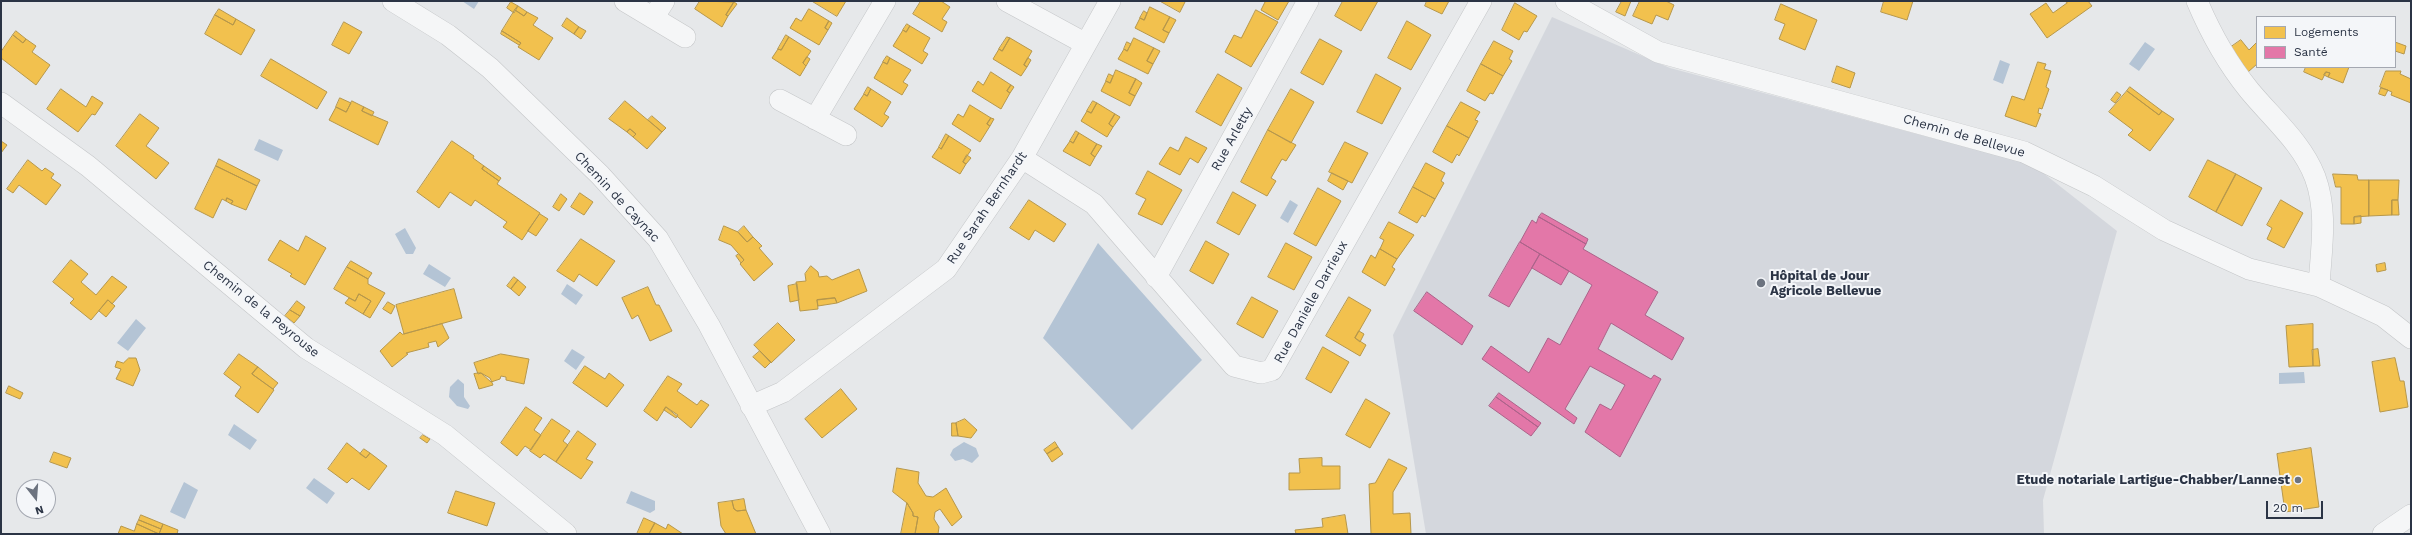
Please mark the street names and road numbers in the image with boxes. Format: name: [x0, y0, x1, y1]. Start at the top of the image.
street label: Rue Arletty: [1208, 104, 1256, 174]
street label: Chemin de Bellevue: [1901, 111, 2027, 161]
street label: Chemin de Caynac: [571, 148, 663, 246]
street label: Rue Sarah Bernhardt: [944, 149, 1030, 267]
street label: Rue Danielle Darrieux: [1271, 238, 1351, 366]
street label: Chemin de la Peyrouse: [200, 257, 322, 361]

